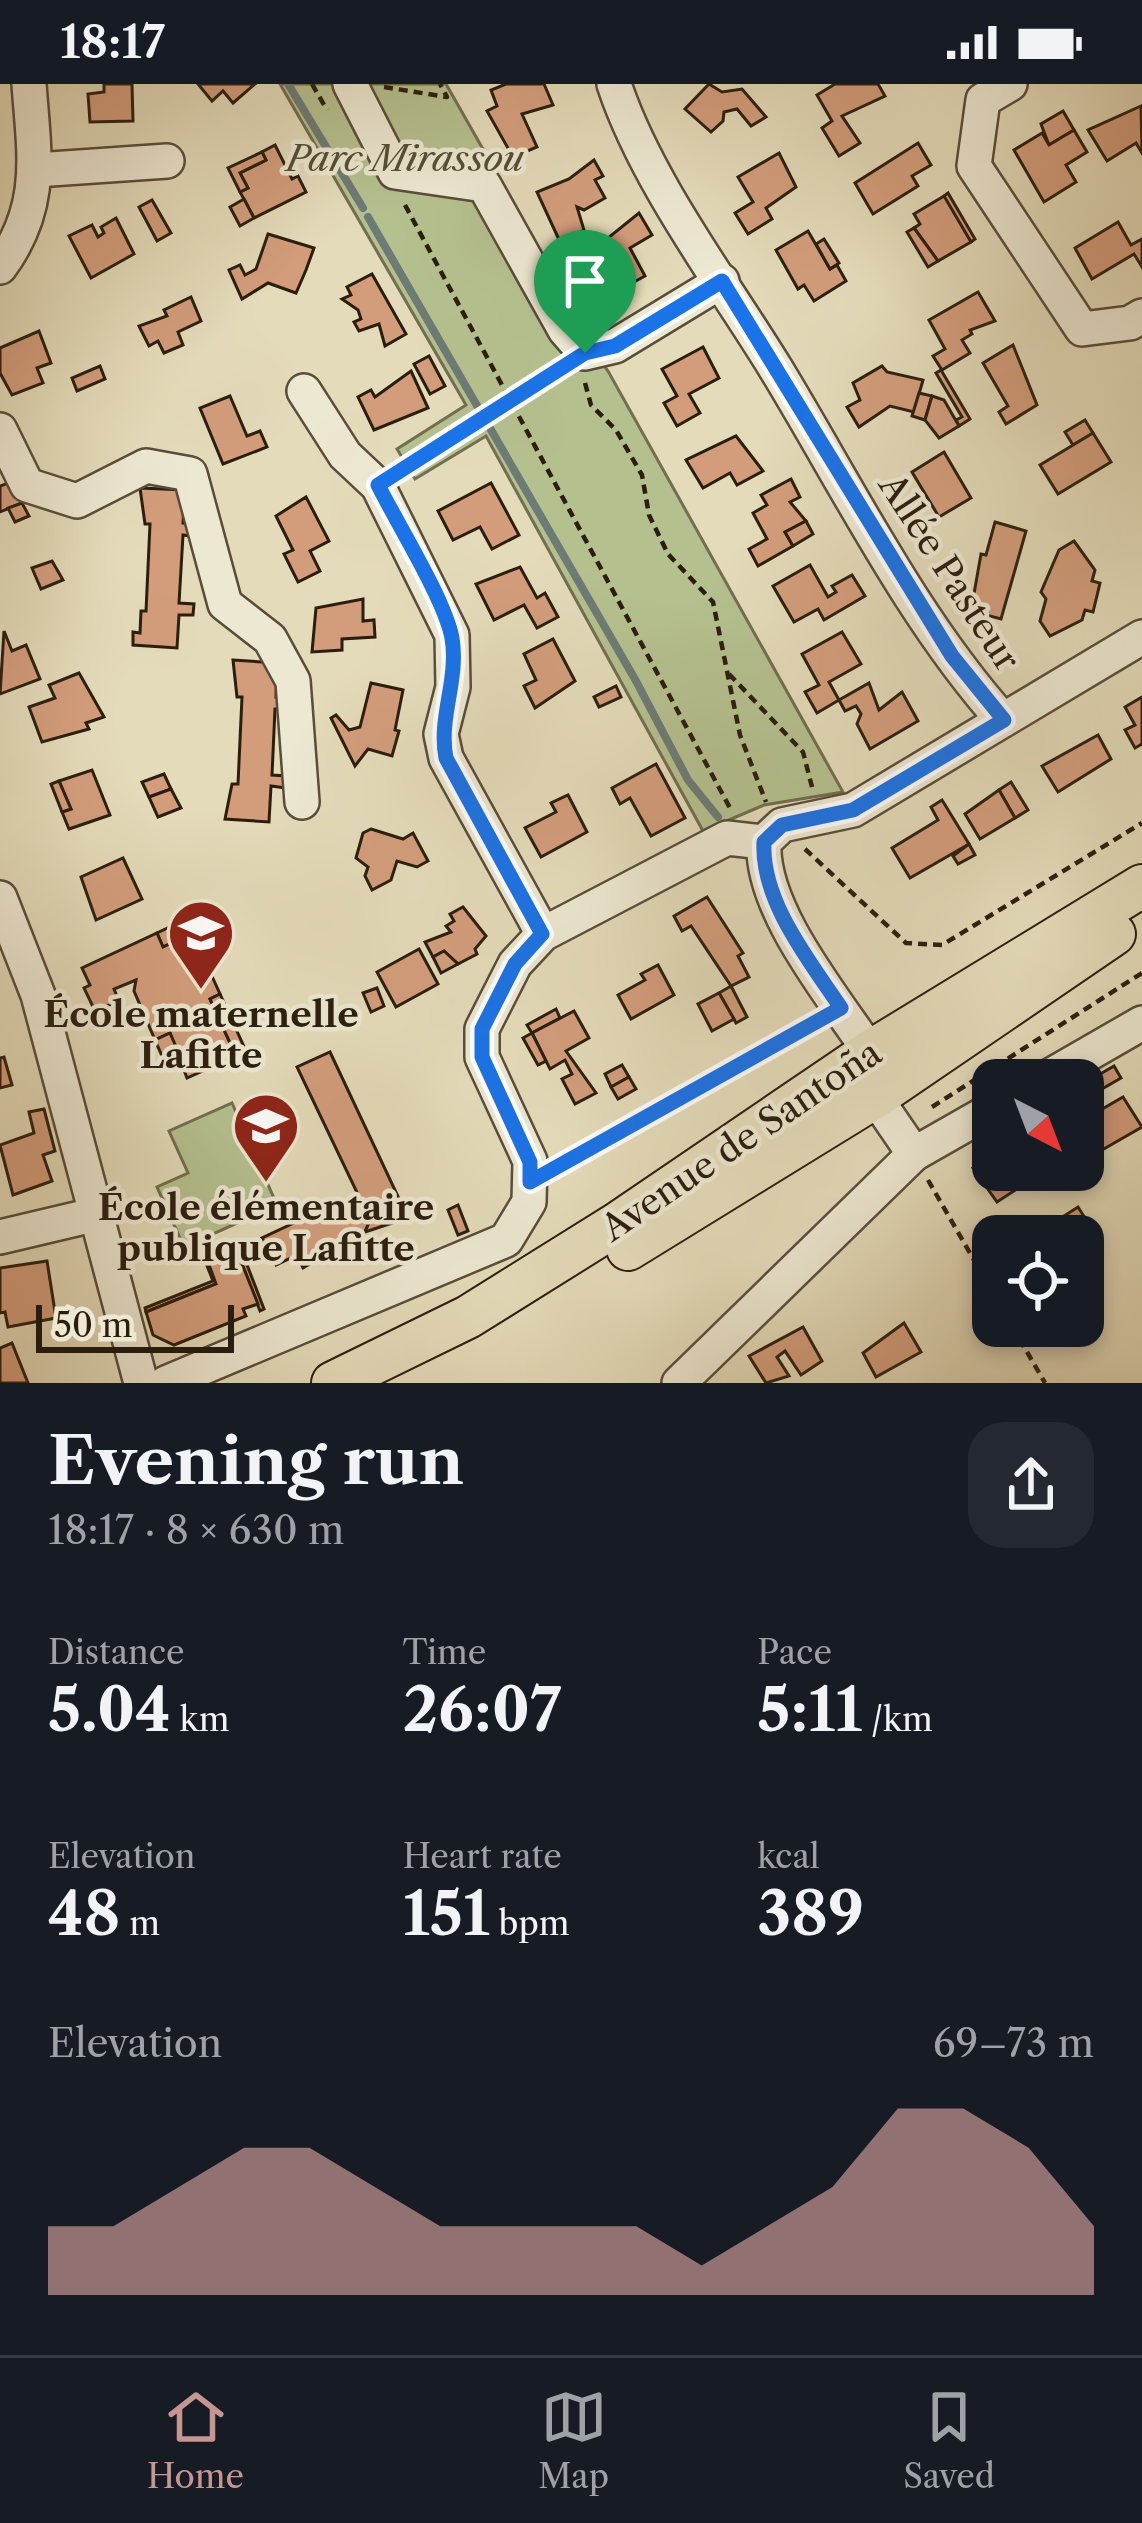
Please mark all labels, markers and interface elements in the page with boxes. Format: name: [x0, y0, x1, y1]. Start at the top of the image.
text: 18:17: [60, 14, 165, 70]
park label: Parc Mirassou: [283, 136, 525, 180]
pin: [534, 230, 636, 353]
icon: arrive: [552, 248, 618, 314]
street label: Allée Pasteur: [869, 464, 1030, 679]
school or university icon: École maternelle Lafitte: [166, 898, 236, 992]
place label: École maternelle Lafitte: [43, 992, 359, 1077]
street label: Avenue de Santoña: [592, 1030, 889, 1251]
north arrow: [972, 1059, 1104, 1191]
map controls: [972, 1059, 1104, 1347]
school or university icon: École élémentaire publique Lafitte: [231, 1091, 301, 1185]
place label: École élémentaire publique Lafitte: [98, 1185, 434, 1270]
button: locate: [972, 1215, 1104, 1347]
scale bar: [36, 1299, 234, 1352]
text: 50 m: [54, 1305, 132, 1346]
text: Evening run: [48, 1420, 464, 1501]
button: share: [968, 1422, 1094, 1548]
text: 18:17 · 8 × 630 m: [48, 1506, 344, 1554]
text: Distance: [48, 1632, 185, 1673]
text: Time: [403, 1632, 486, 1673]
text: Pace: [757, 1632, 832, 1673]
text: 5.04: [48, 1673, 171, 1747]
text: 26:07: [403, 1673, 561, 1747]
text: 5:11: [757, 1673, 862, 1747]
text: km: [171, 1699, 229, 1740]
text: /km: [862, 1699, 933, 1740]
text: Elevation: [48, 1836, 195, 1877]
text: Heart rate: [403, 1836, 562, 1877]
text: kcal: [757, 1836, 820, 1877]
text: 48: [48, 1877, 120, 1951]
text: 151: [403, 1877, 490, 1951]
text: 389: [757, 1877, 864, 1951]
text: m: [120, 1903, 160, 1944]
text: bpm: [490, 1903, 570, 1944]
text: Elevation: [48, 2019, 222, 2067]
text: 69–73 m: [933, 2019, 1094, 2067]
tab: Home: [147, 2384, 244, 2497]
tab: Map: [538, 2384, 609, 2497]
tab: Saved: [903, 2384, 995, 2497]

